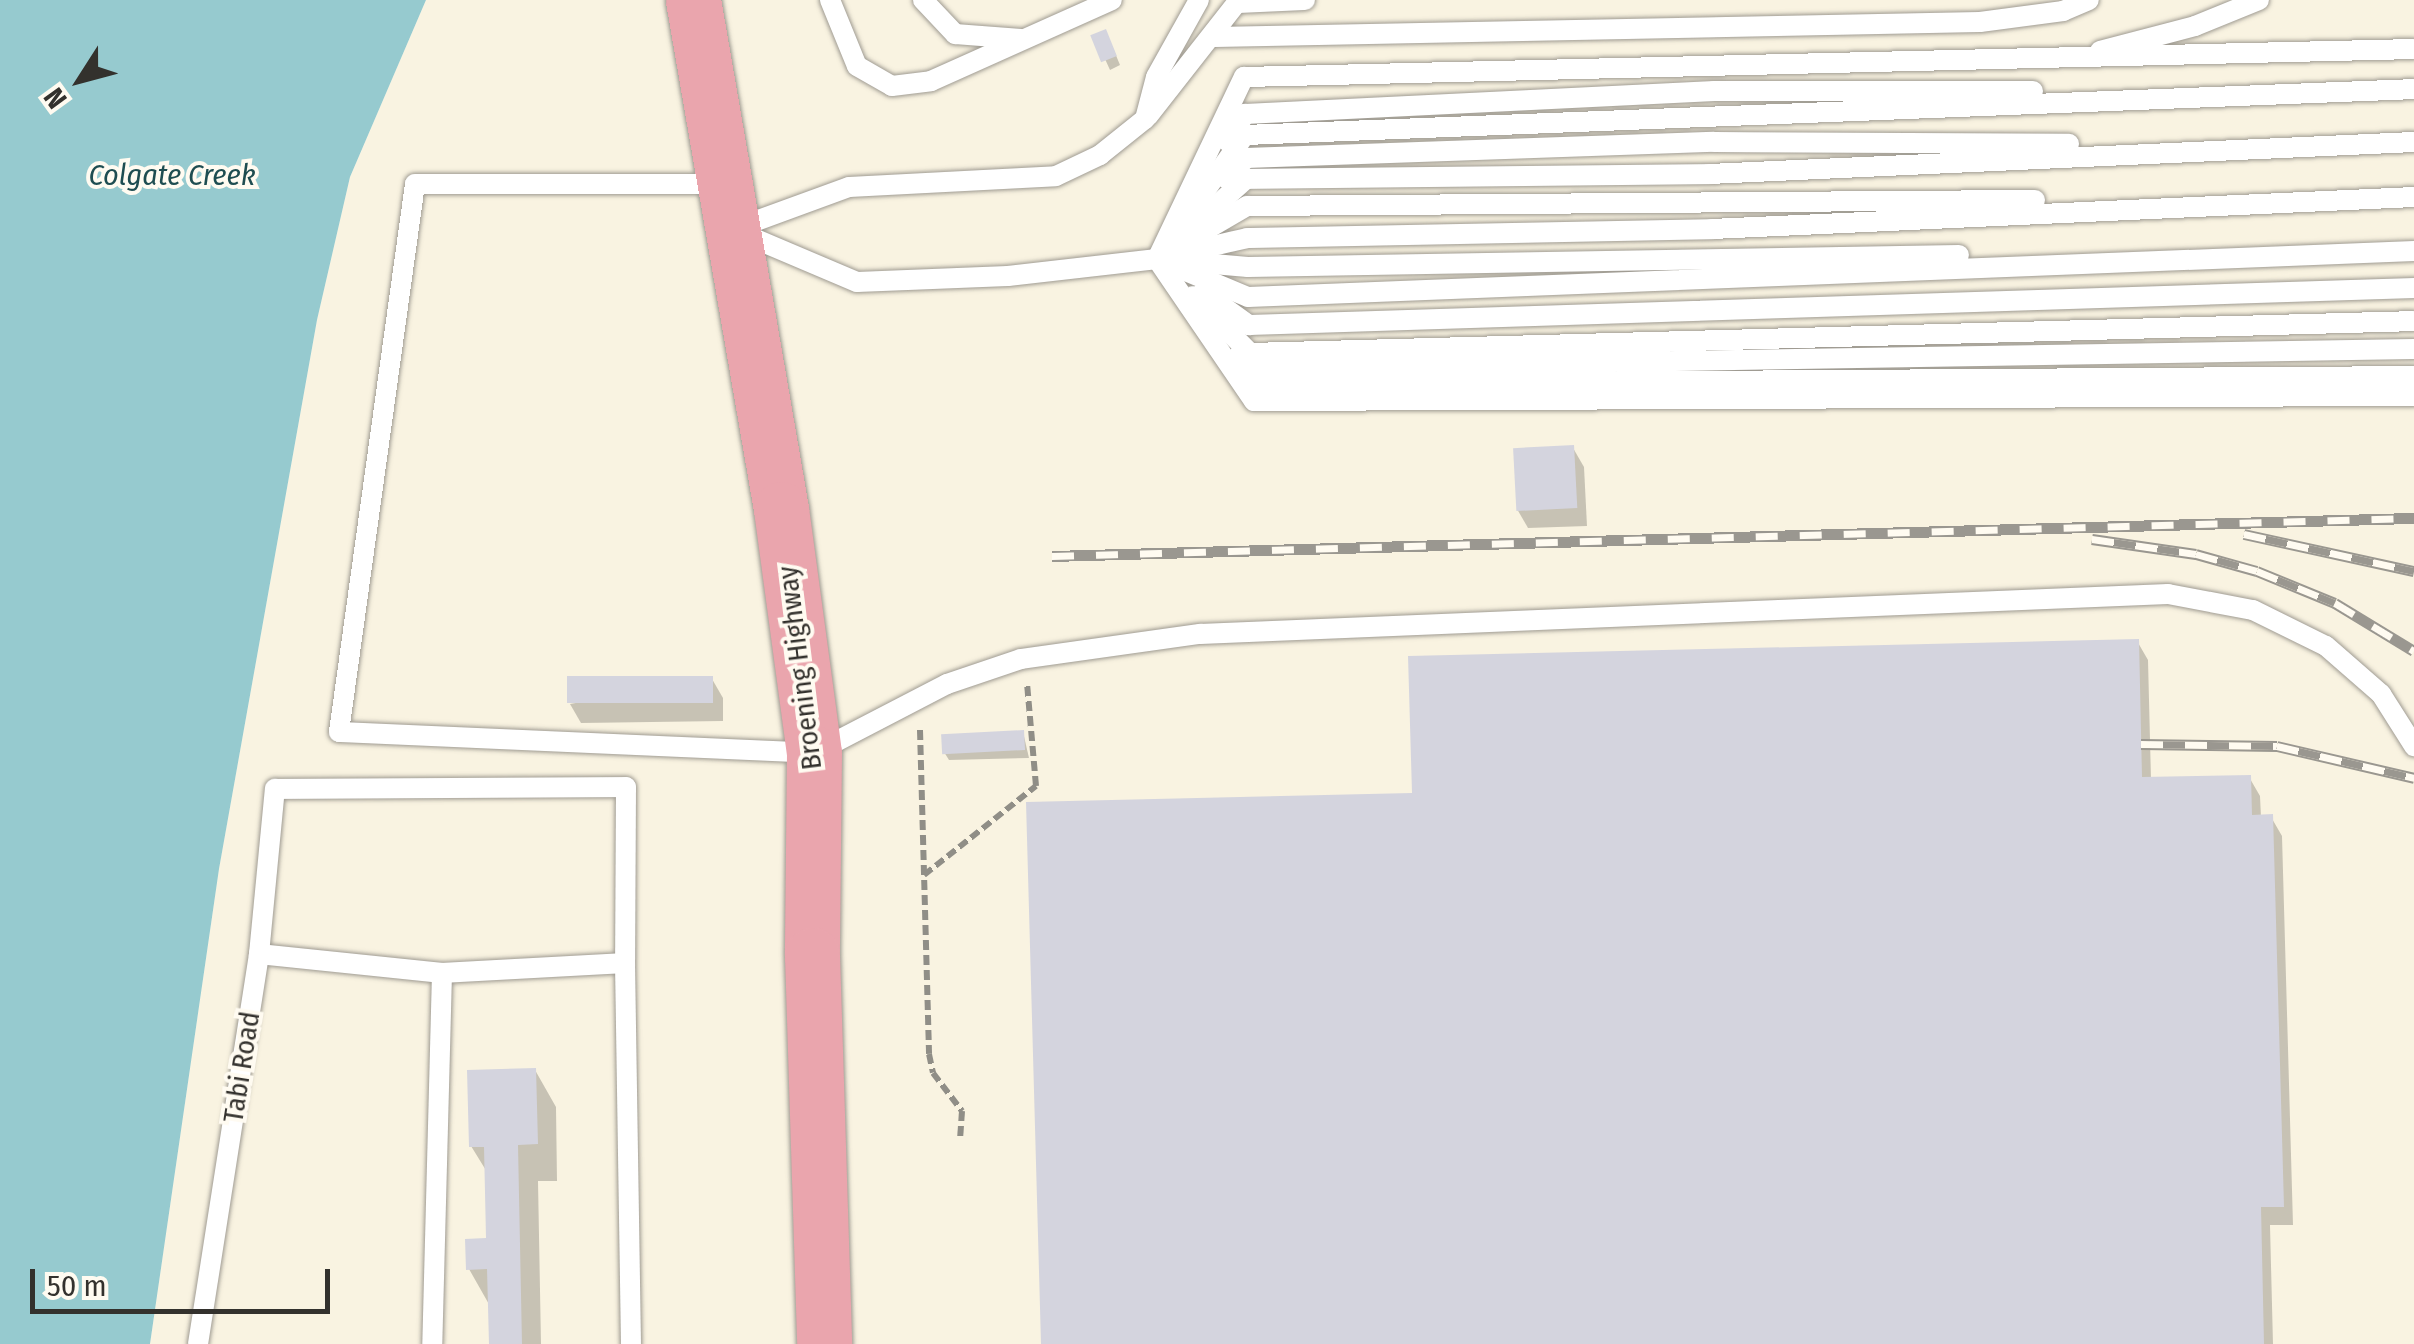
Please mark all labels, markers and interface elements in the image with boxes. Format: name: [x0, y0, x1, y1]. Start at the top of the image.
north arrow: [30, 30, 130, 130]
text: N: [37, 81, 74, 114]
water label: Colgate Creek: [89, 157, 255, 193]
street label: Broening Highway: [771, 564, 829, 772]
street label: Tabi Road: [217, 1009, 267, 1125]
scale bar: [35, 1249, 335, 1311]
text: 50 m: [47, 1268, 107, 1304]

